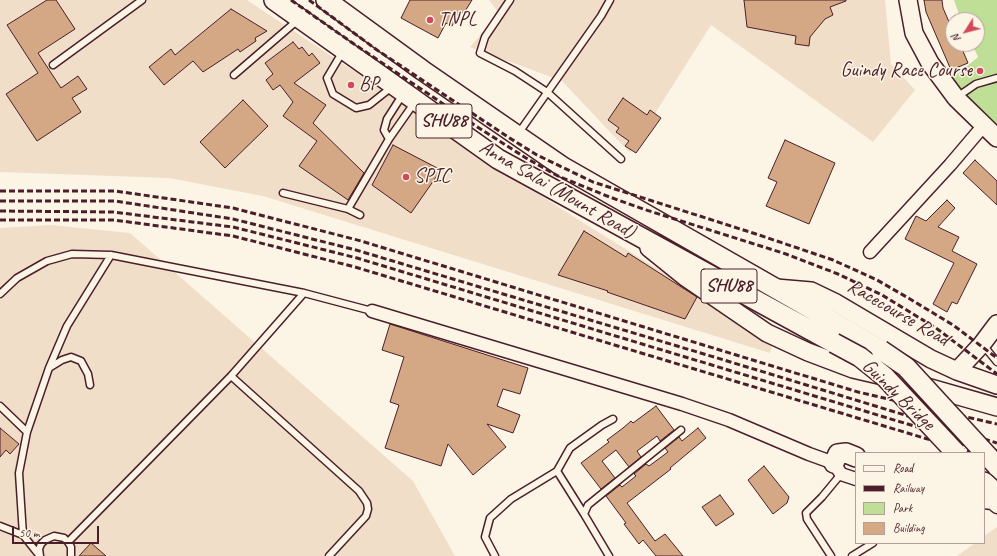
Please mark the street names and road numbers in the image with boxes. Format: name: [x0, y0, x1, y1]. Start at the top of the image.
road number: SHU88: [416, 104, 472, 138]
street label: Anna Salai (Mount Road): [475, 136, 639, 244]
road number: SHU88: [701, 269, 757, 303]
street label: Racecourse Road: [843, 274, 953, 352]
street label: Guindy Bridge: [856, 354, 940, 436]

